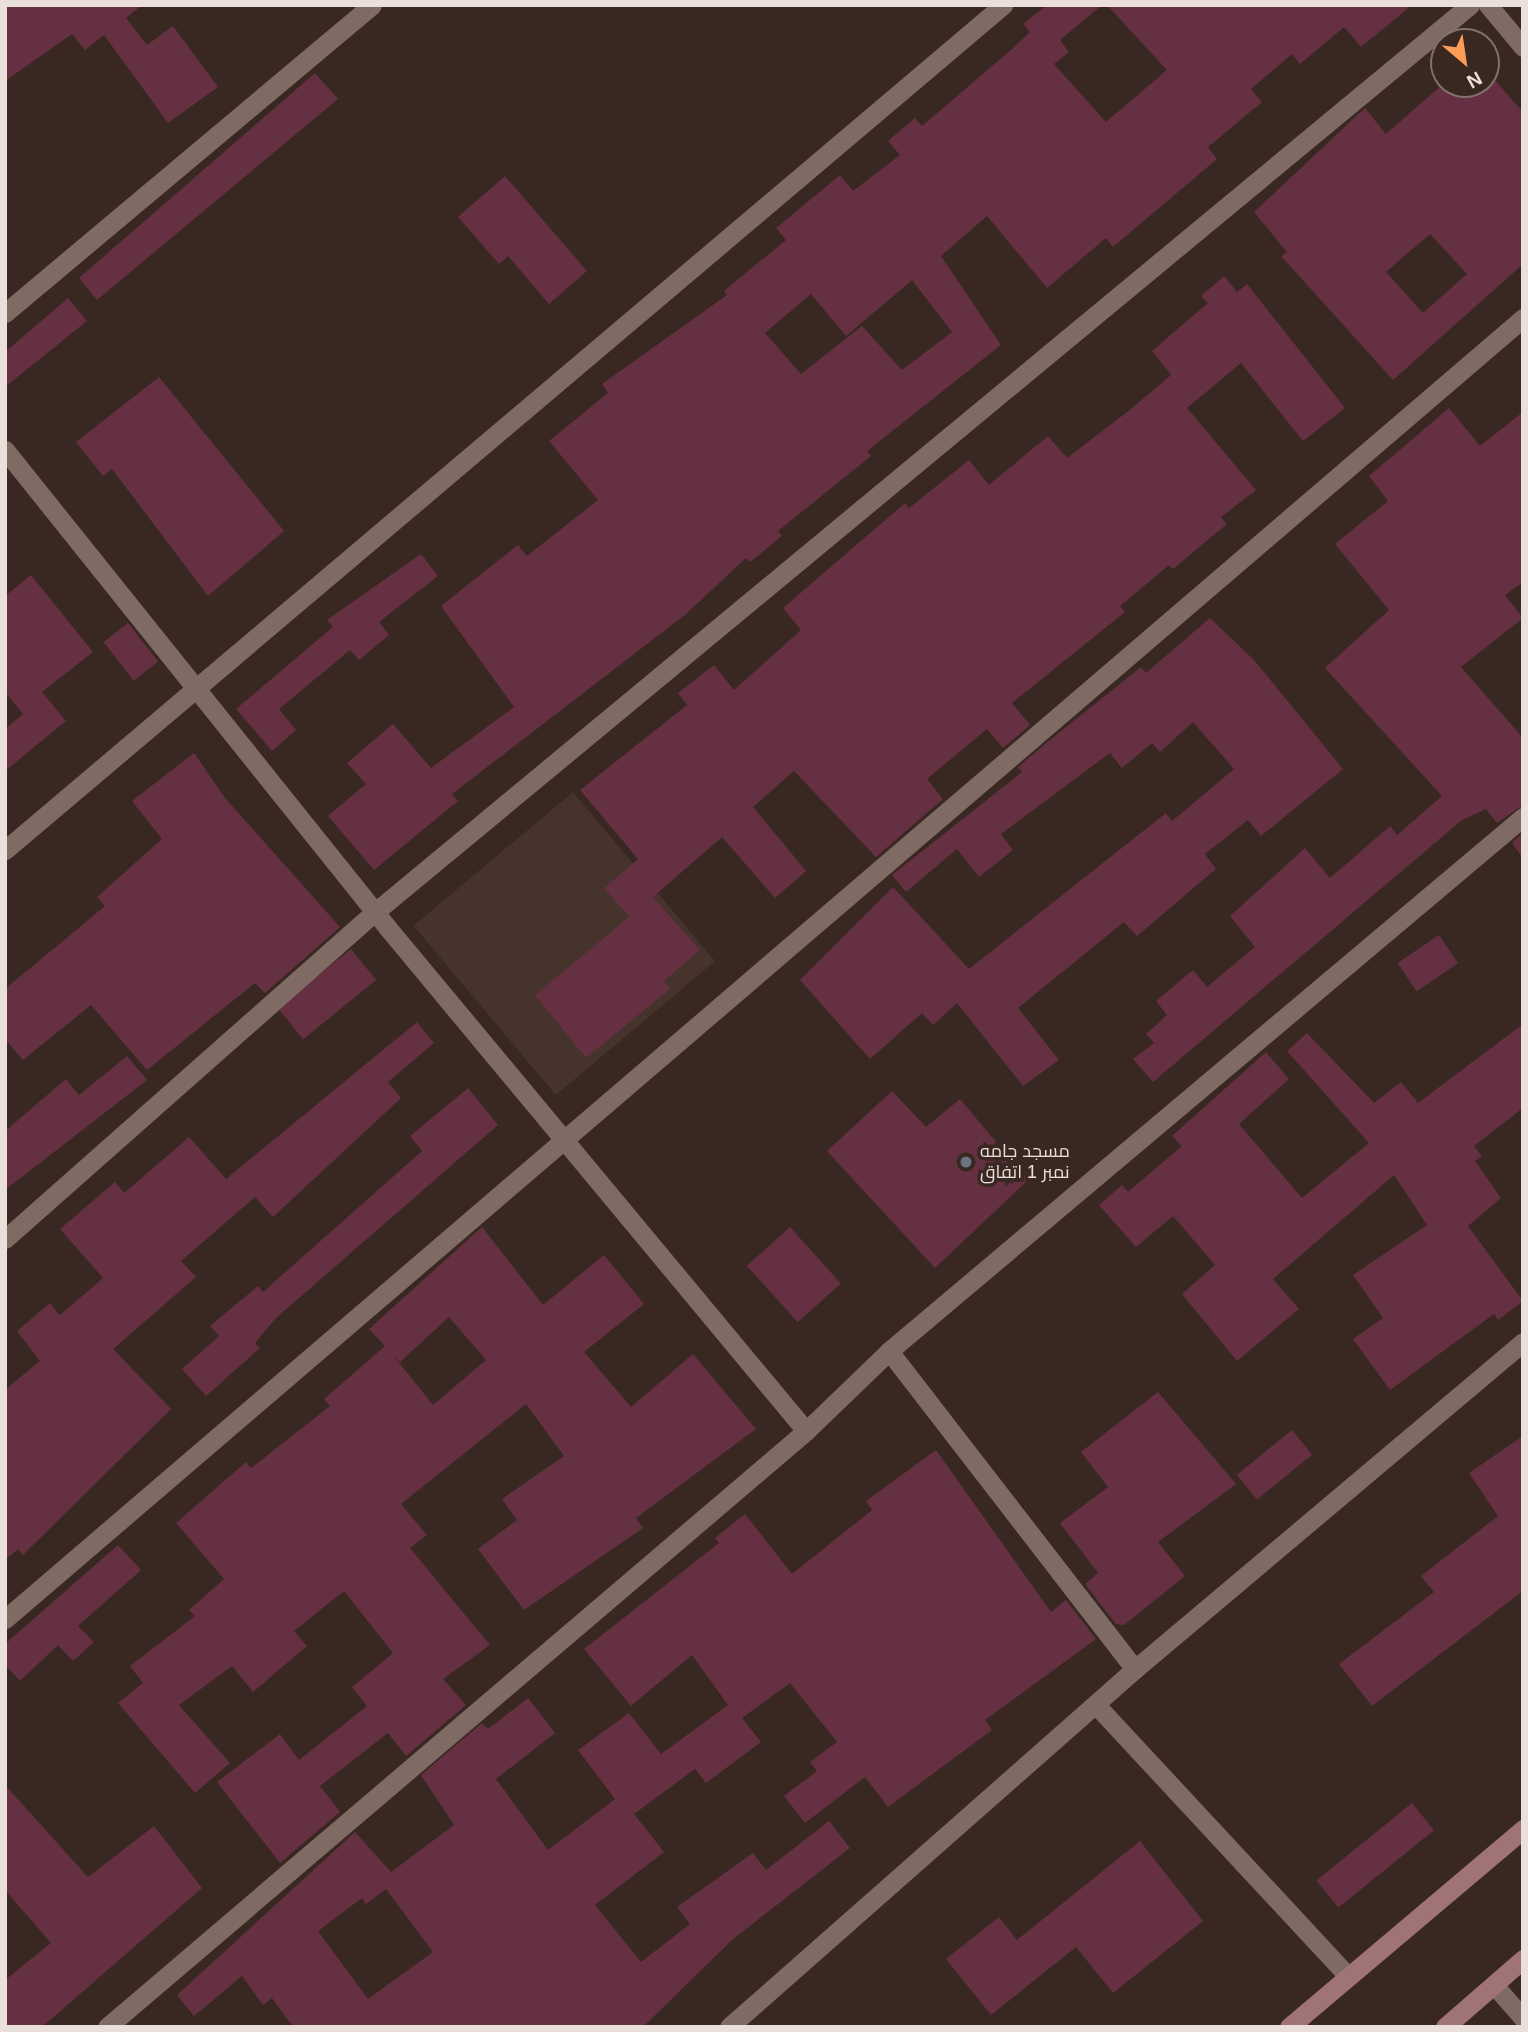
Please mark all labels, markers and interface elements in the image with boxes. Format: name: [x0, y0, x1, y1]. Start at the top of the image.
north arrow: [1430, 28, 1500, 98]
text: N: [1463, 68, 1486, 93]
place label: مسجد جامه نمبر 1 اتفاق: [980, 1141, 1070, 1184]
marker: مسجد جامه نمبر 1 اتفاق: [958, 1154, 974, 1170]

